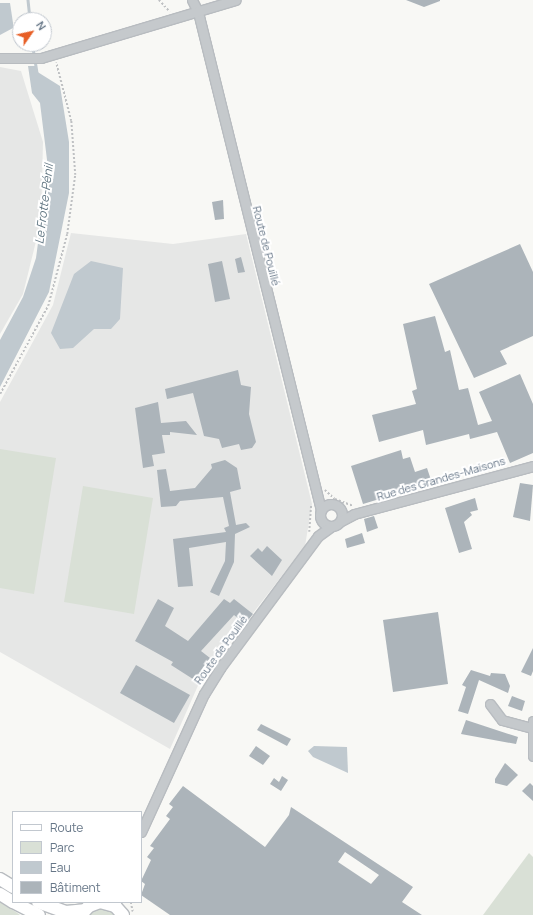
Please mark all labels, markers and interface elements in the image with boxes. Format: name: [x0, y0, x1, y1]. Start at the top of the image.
north arrow: [12, 12, 52, 52]
text: N: [33, 18, 50, 33]
water label: Le Frotte-Pénil: [32, 163, 56, 245]
street label: Route de Pouillé: [250, 205, 282, 287]
street label: Rue des Grandes-Maisons: [375, 454, 507, 504]
street label: Route de Pouillé: [192, 613, 250, 687]
legend: [12, 811, 142, 903]
text: Route: [50, 819, 83, 836]
text: Parc: [50, 839, 74, 856]
text: Eau: [50, 859, 71, 876]
text: Bâtiment: [50, 879, 101, 896]

